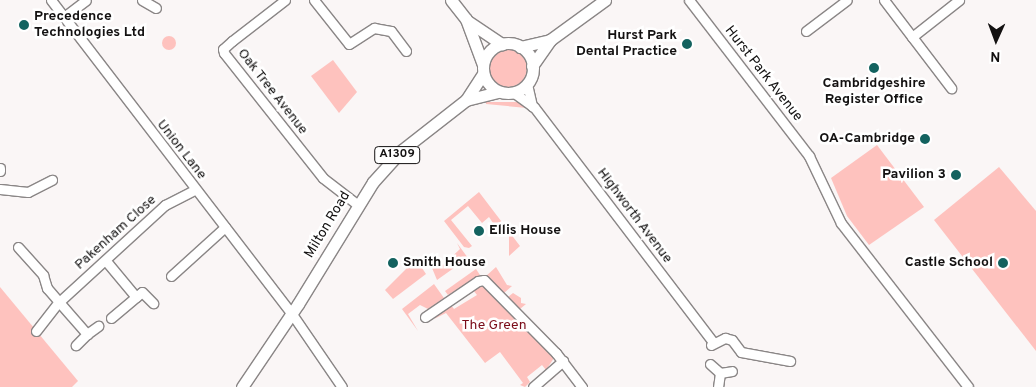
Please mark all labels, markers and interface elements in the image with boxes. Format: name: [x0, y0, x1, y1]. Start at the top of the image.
place label: Precedence Technologies Ltd: [34, 9, 145, 41]
north arrow: [971, 15, 1021, 65]
marker: Precedence Technologies Ltd: [18, 19, 30, 31]
street label: Hurst Park Avenue: [720, 23, 806, 125]
place label: Hurst Park Dental Practice: [576, 28, 677, 60]
marker: Hurst Park Dental Practice: [681, 38, 693, 50]
street label: Oak Tree Avenue: [233, 45, 311, 139]
text: N: [990, 47, 1001, 64]
marker: Cambridgeshire Register Office: [868, 62, 880, 74]
place label: Cambridgeshire Register Office: [823, 76, 925, 108]
street label: Union Lane: [153, 117, 209, 183]
place label: OA-Cambridge: [819, 131, 915, 147]
marker: OA-Cambridge: [919, 133, 931, 145]
road number: A1309: [373, 146, 421, 164]
street label: Highworth Avenue: [593, 165, 675, 267]
place label: Pavilion 3: [882, 167, 946, 183]
marker: Pavilion 3: [950, 169, 962, 181]
street label: Milton Road: [301, 189, 355, 261]
street label: Pakenham Close: [72, 192, 160, 274]
place label: Ellis House: [489, 223, 561, 239]
marker: Ellis House: [473, 225, 485, 237]
place label: Smith House: [403, 255, 486, 271]
place label: Castle School: [905, 255, 993, 271]
marker: Smith House: [387, 257, 399, 269]
marker: Castle School: [997, 257, 1009, 269]
park label: The Green: [461, 318, 527, 334]

